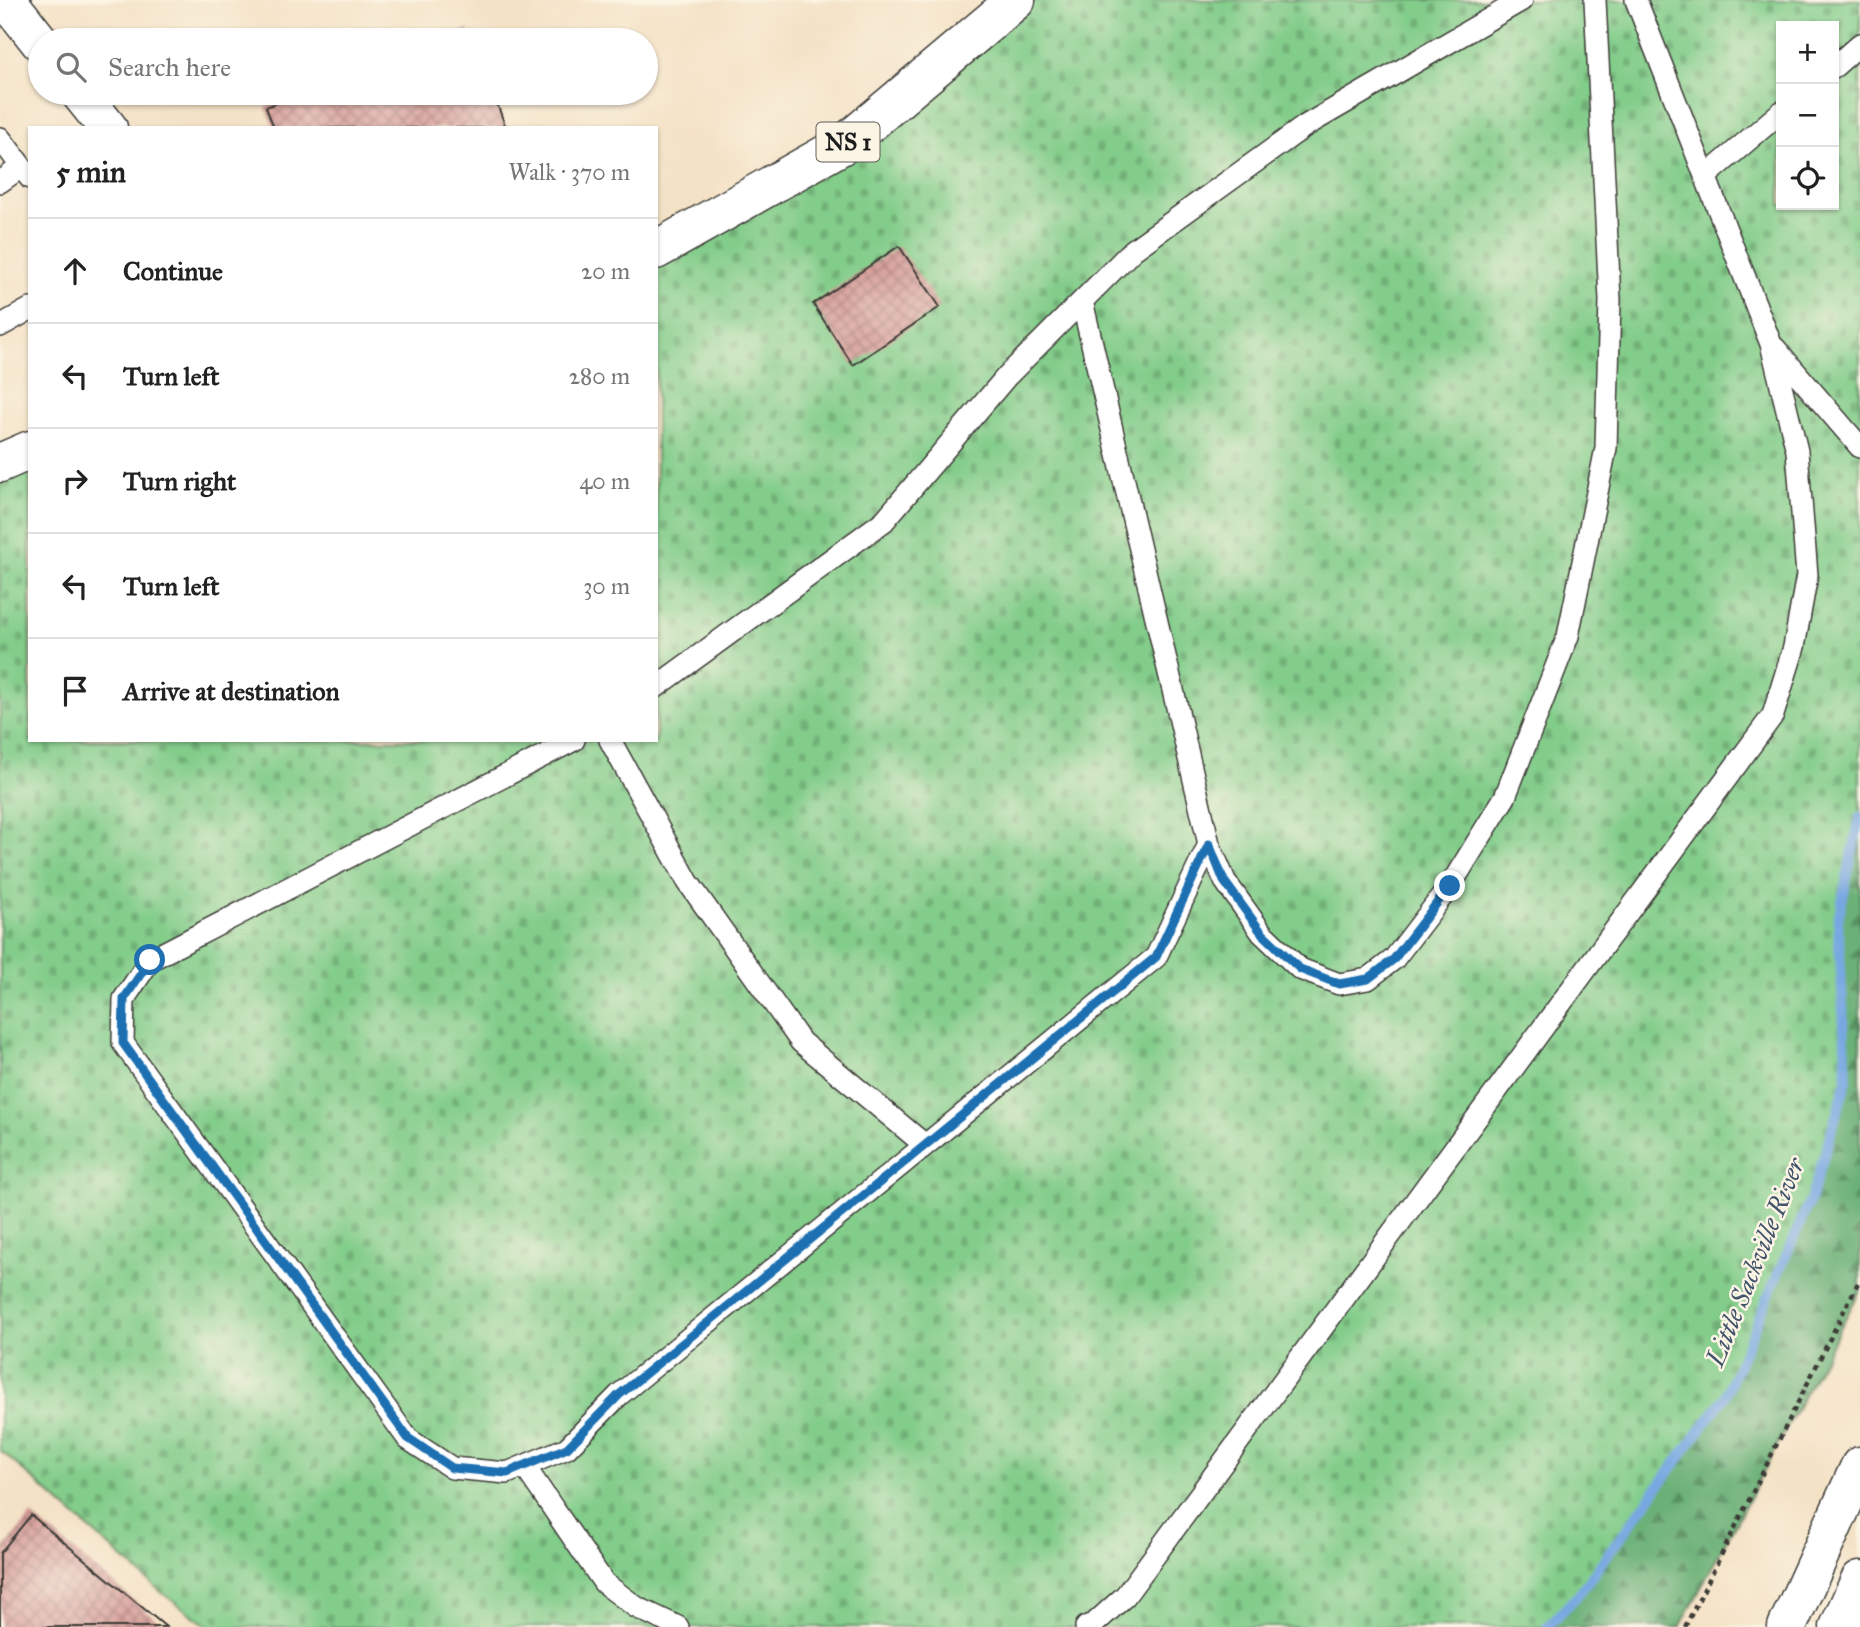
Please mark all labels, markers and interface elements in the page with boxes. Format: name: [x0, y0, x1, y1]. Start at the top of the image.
map controls: [1776, 21, 1839, 210]
button: +: [1776, 21, 1839, 84]
search box: [28, 28, 658, 105]
icon: search: [52, 48, 90, 86]
text: Search here: [108, 51, 231, 83]
button: −: [1776, 84, 1839, 147]
road number: NS 1: [816, 122, 880, 162]
button: locate: [1776, 147, 1839, 210]
text: 5 min: [56, 154, 126, 190]
text: Walk · 370 m: [509, 158, 630, 186]
icon: ahead: [56, 252, 94, 290]
text: Continue: [123, 255, 223, 287]
text: 20 m: [581, 257, 630, 285]
icon: left: [56, 357, 94, 395]
text: Turn left: [123, 360, 219, 392]
text: 280 m: [569, 362, 630, 390]
icon: right: [56, 462, 94, 500]
text: Turn right: [123, 465, 236, 497]
text: 40 m: [580, 467, 630, 495]
icon: left: [56, 567, 94, 605]
text: Turn left: [123, 570, 219, 602]
text: 30 m: [583, 572, 630, 600]
icon: arrive: [56, 672, 94, 710]
text: Arrive at destination: [123, 675, 340, 707]
route end: [1434, 870, 1465, 901]
route start: [134, 944, 165, 975]
water label: Little Sackville River: [1698, 1152, 1812, 1372]

